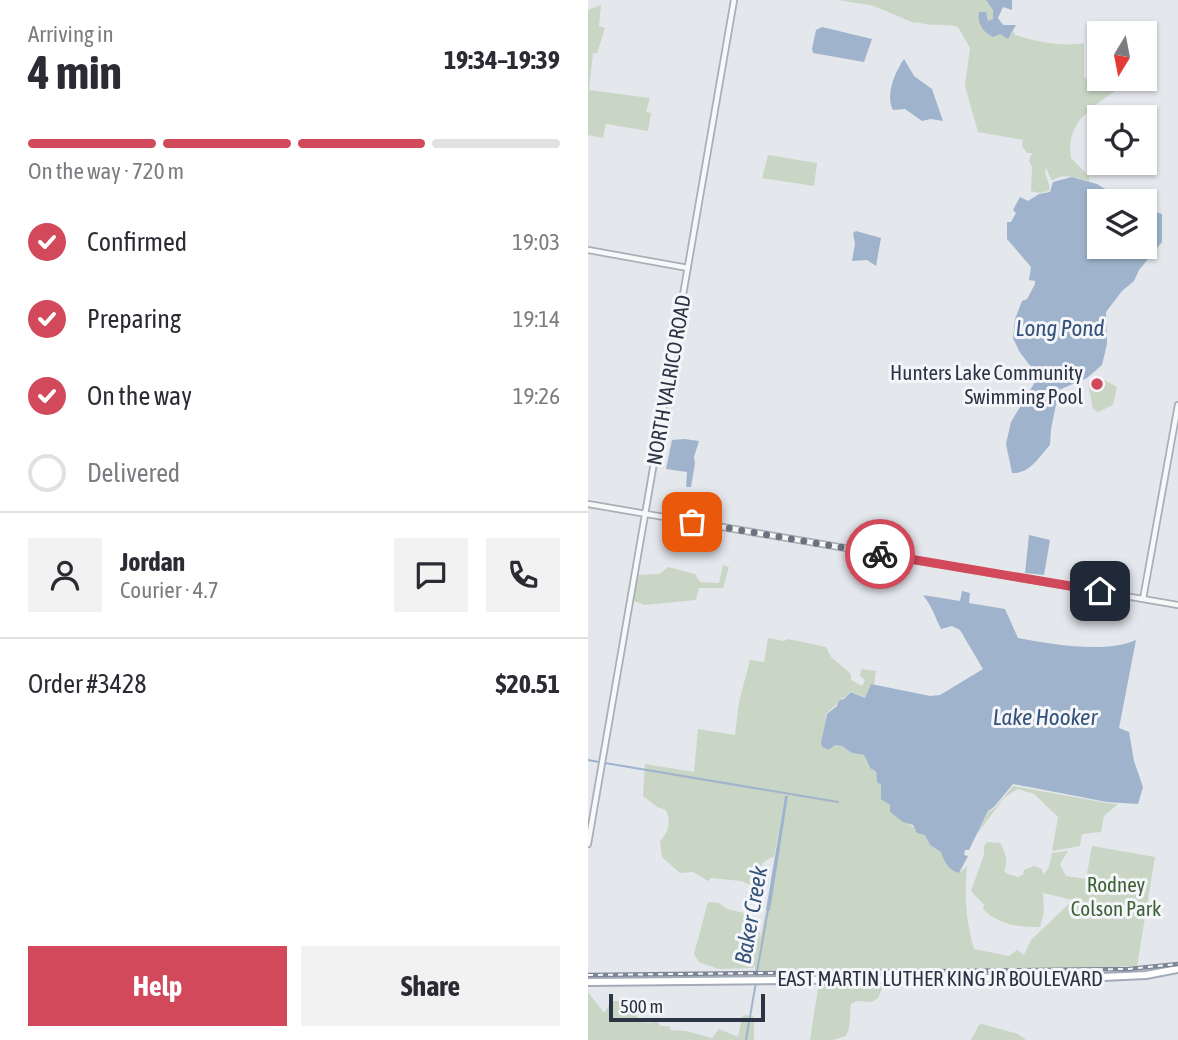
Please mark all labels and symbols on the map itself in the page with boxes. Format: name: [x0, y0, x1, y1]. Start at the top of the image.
north arrow: [1087, 21, 1157, 91]
street label: NORTH VALRICO ROAD: [641, 293, 695, 467]
water label: Long Pond: [1016, 315, 1104, 341]
place label: Hunters Lake Community Swimming Pool: [890, 360, 1083, 408]
marker: Hunters Lake Community Swimming Pool: [1089, 376, 1105, 392]
pin: [662, 492, 722, 552]
courier: [845, 519, 915, 589]
pin: [1070, 561, 1130, 621]
water label: Lake Hooker: [993, 704, 1099, 730]
water label: Baker Creek: [730, 863, 773, 966]
park label: Rodney Colson Park: [1071, 872, 1161, 920]
street label: EAST MARTIN LUTHER KING JR BOULEVARD: [777, 966, 1103, 990]
scale bar: [609, 991, 765, 1023]

